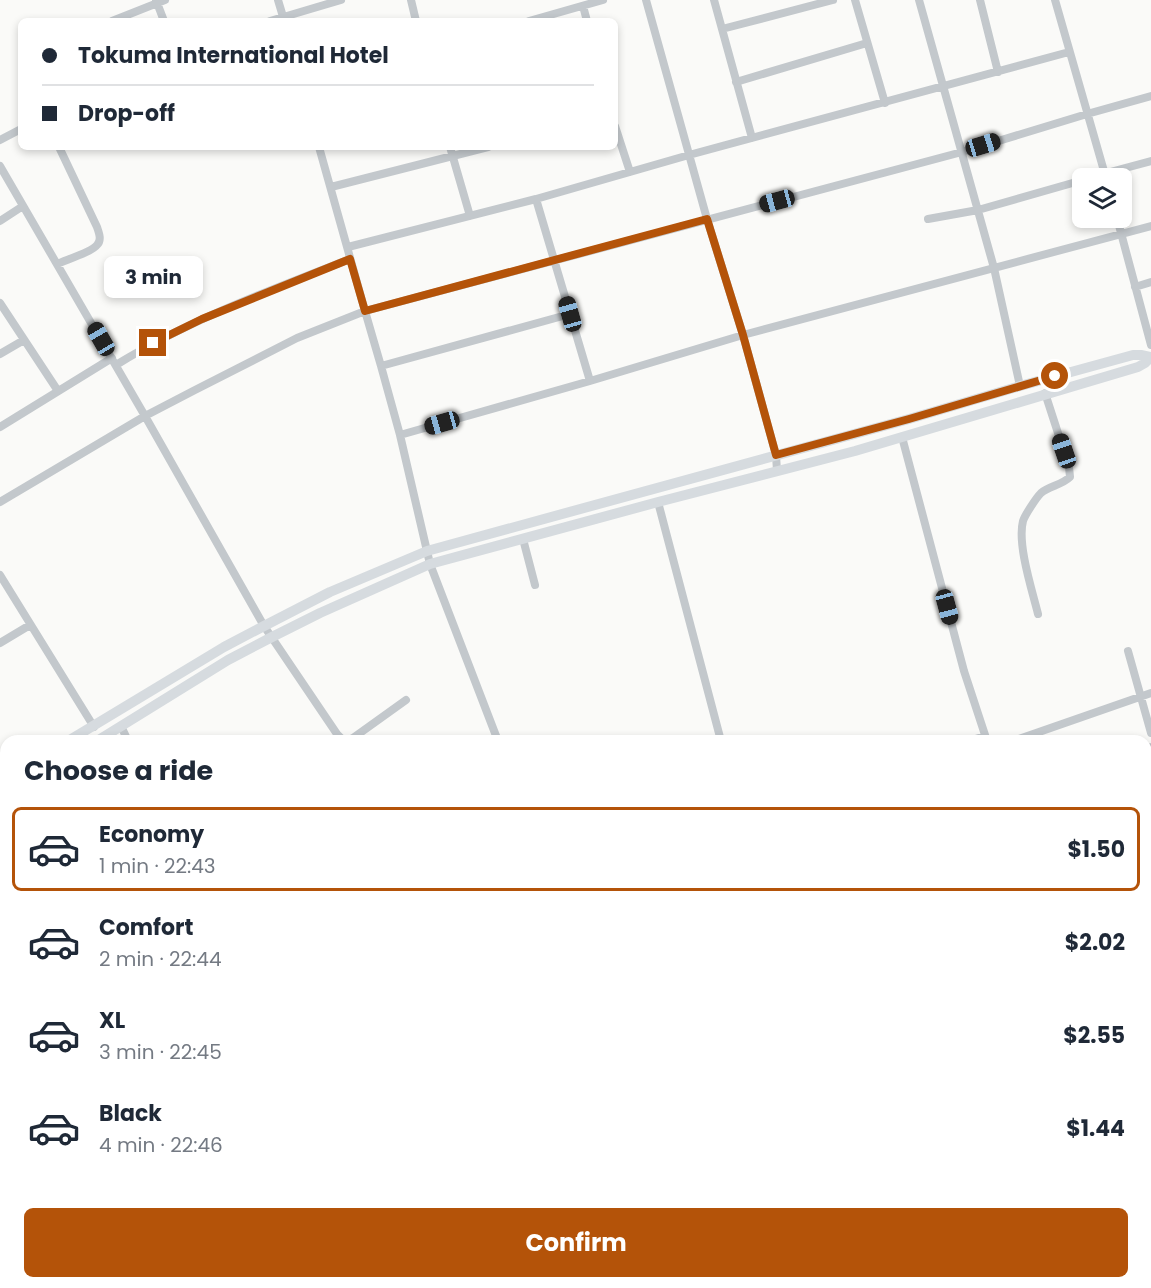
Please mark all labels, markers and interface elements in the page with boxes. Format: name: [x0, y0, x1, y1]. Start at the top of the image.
text: Tokuma International Hotel: [78, 40, 389, 71]
text: Drop-off: [78, 98, 175, 129]
car: [963, 131, 1003, 159]
map controls: [1072, 168, 1132, 228]
button: layers: [1072, 168, 1132, 228]
car: [757, 188, 797, 214]
callout: 3 min: [104, 256, 202, 298]
text: 3 min: [125, 263, 182, 291]
car: [556, 294, 584, 334]
car: [84, 319, 118, 359]
route end: [139, 329, 166, 356]
route start: [1041, 362, 1068, 389]
car: [422, 409, 462, 437]
car: [1050, 431, 1078, 471]
car: [934, 587, 960, 627]
text: Choose a ride: [24, 752, 213, 789]
text: Economy: [99, 819, 204, 850]
icon: car: [27, 822, 81, 876]
text: $1.50: [1067, 834, 1125, 865]
text: 1 min · 22:43: [99, 852, 216, 880]
text: Comfort: [99, 912, 193, 943]
icon: car: [27, 915, 81, 969]
text: $2.02: [1065, 927, 1125, 958]
text: 2 min · 22:44: [99, 945, 222, 973]
text: XL: [99, 1005, 125, 1036]
icon: car: [27, 1008, 81, 1062]
text: $2.55: [1063, 1020, 1125, 1051]
text: 3 min · 22:45: [99, 1038, 222, 1066]
text: Black: [99, 1098, 162, 1129]
icon: car: [27, 1101, 81, 1155]
text: $1.44: [1066, 1113, 1125, 1144]
text: 4 min · 22:46: [99, 1131, 223, 1159]
button: Confirm: [24, 1208, 1128, 1277]

